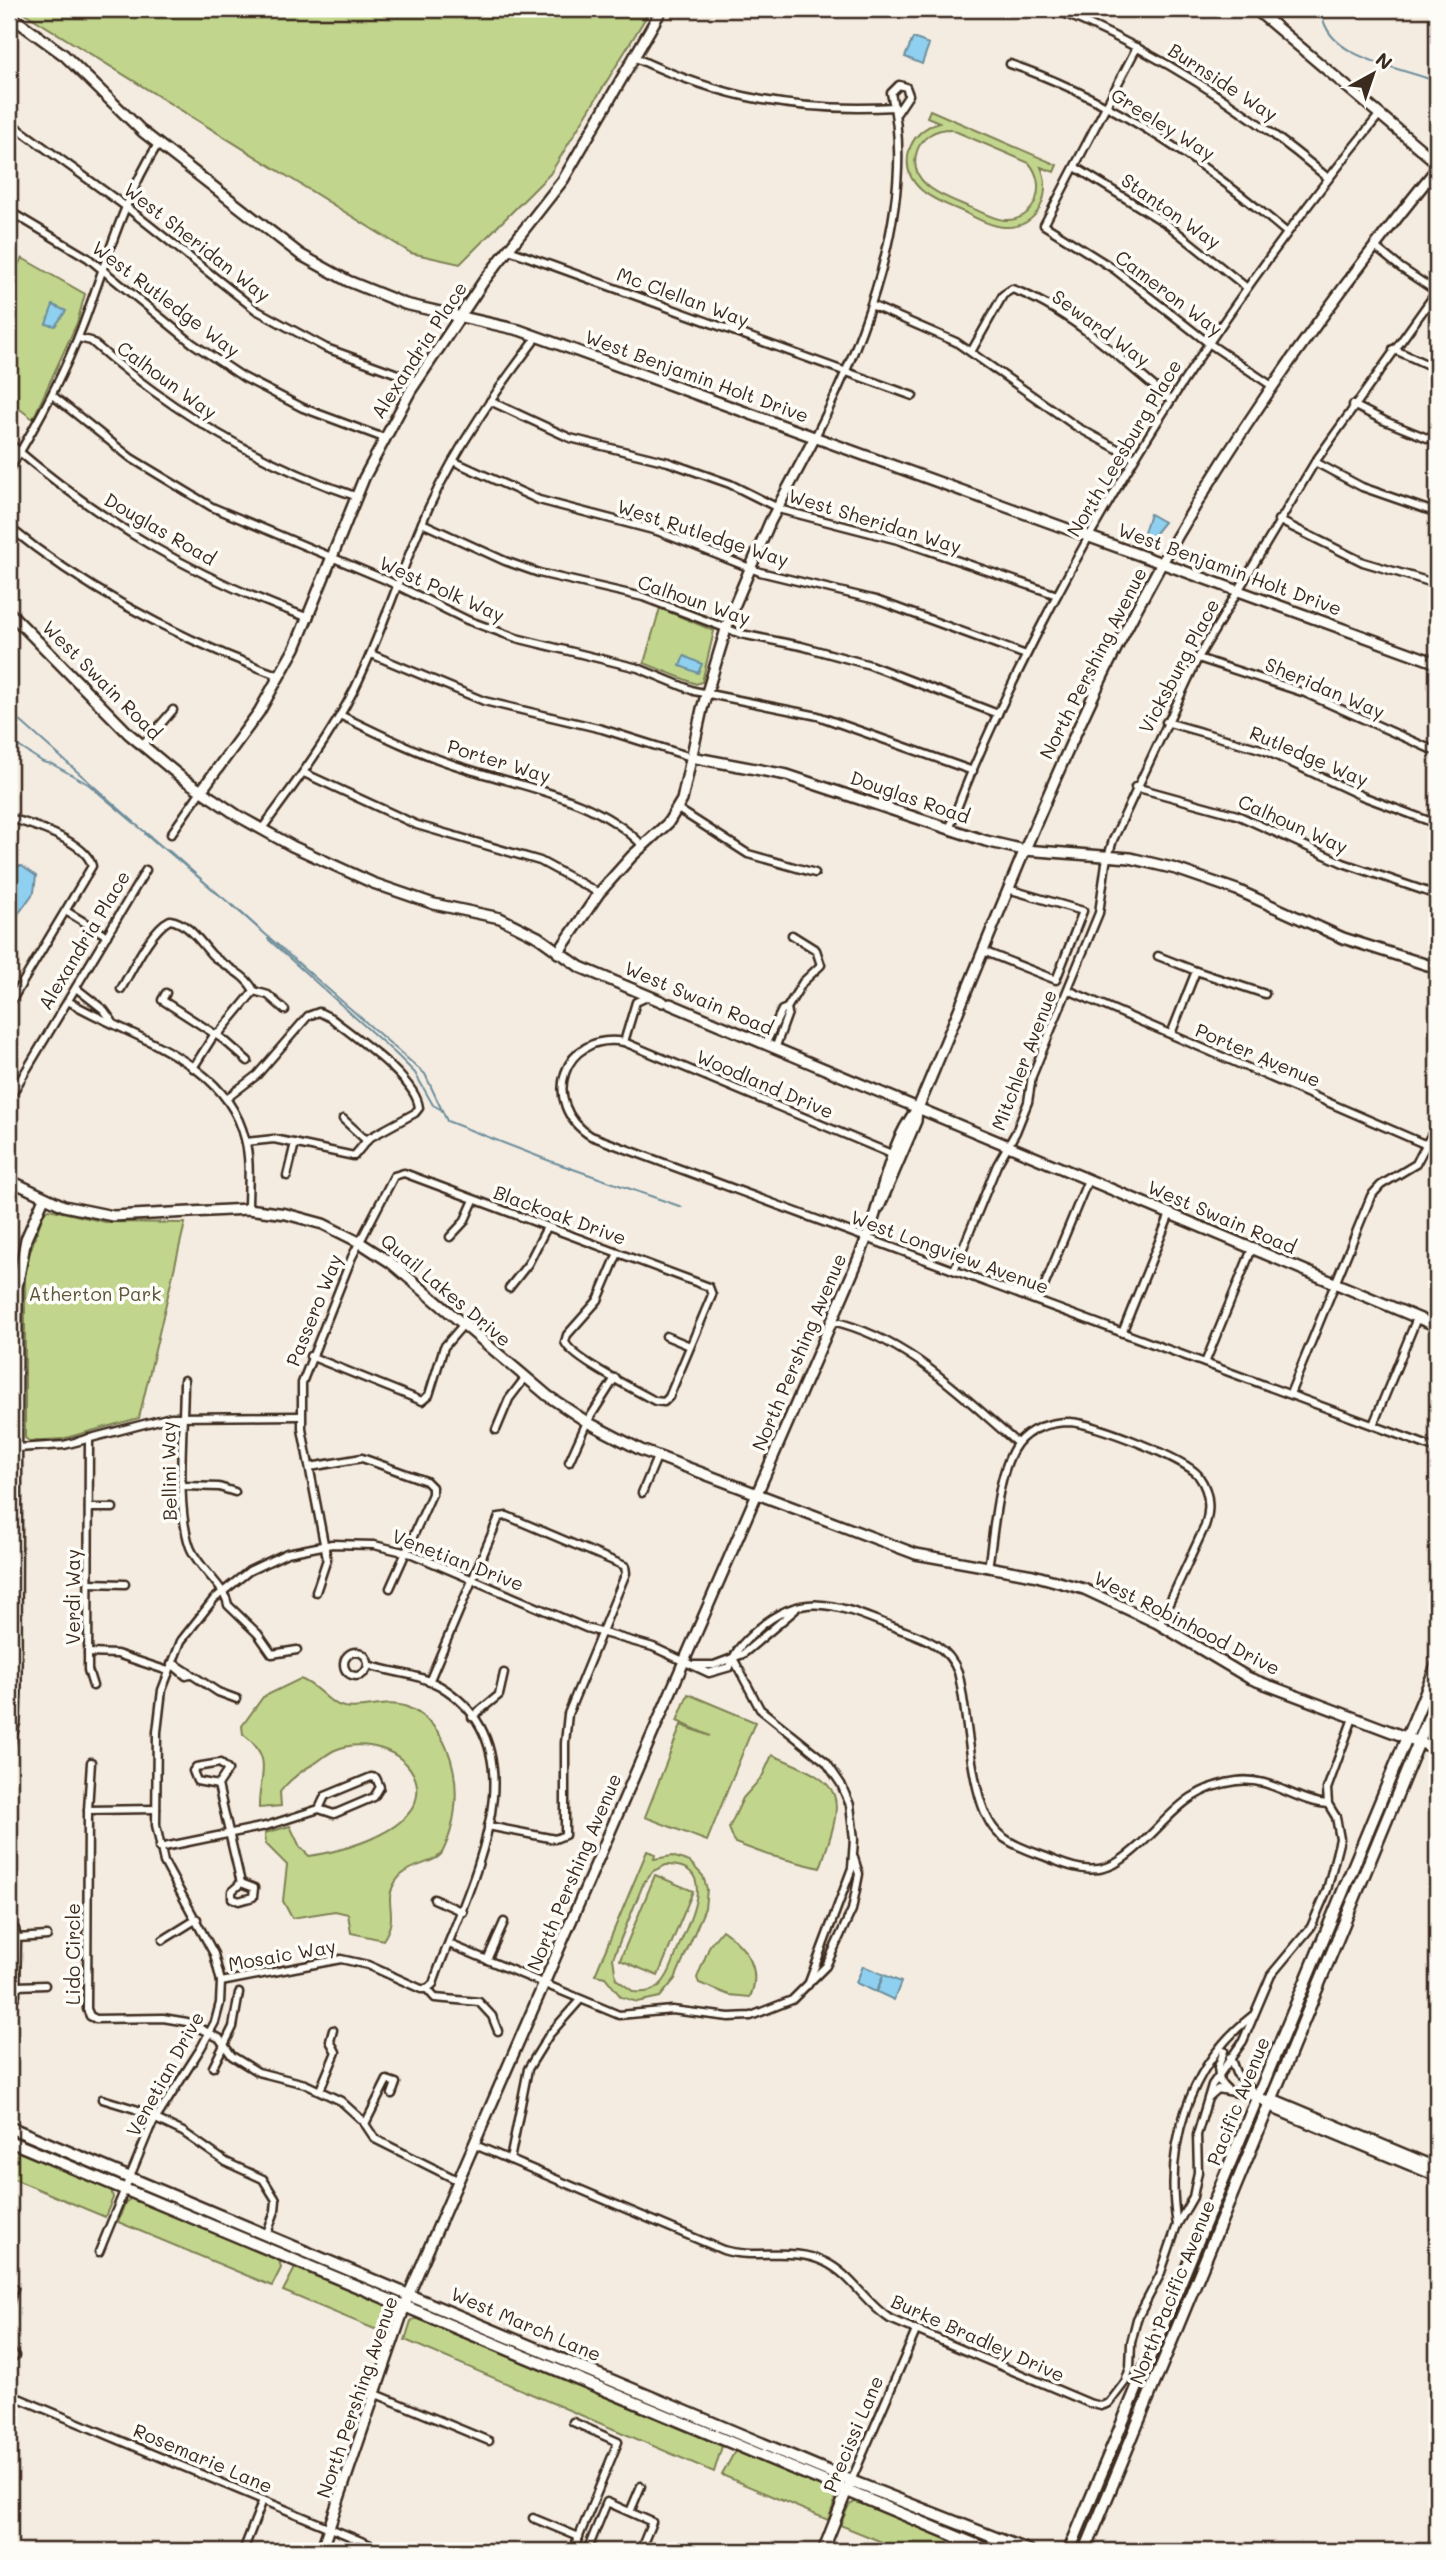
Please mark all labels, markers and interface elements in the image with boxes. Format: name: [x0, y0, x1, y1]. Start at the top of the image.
street label: Burnside Way: [1164, 37, 1283, 126]
north arrow: [1338, 38, 1408, 108]
text: N: [1371, 46, 1398, 75]
street label: Greeley Way: [1107, 82, 1220, 165]
street label: Stanton Way: [1117, 167, 1226, 254]
street label: West Sheridan Way: [119, 176, 276, 307]
street label: West Rutledge Way: [87, 235, 245, 362]
street label: Cameron Way: [1111, 244, 1228, 341]
street label: Mc Clellan Way: [614, 261, 753, 332]
street label: Alexandria Place: [365, 277, 472, 423]
street label: Seward Way: [1047, 284, 1155, 372]
street label: West Benjamin Holt Drive: [582, 323, 812, 428]
street label: Calhoun Way: [112, 335, 222, 424]
street label: North Leesburg Place: [1061, 354, 1187, 541]
street label: West Sheridan Way: [786, 482, 965, 559]
street label: Douglas Road: [100, 486, 221, 571]
street label: West Rutledge Way: [614, 493, 792, 572]
street label: West Benjamin Holt Drive: [1115, 516, 1345, 621]
street label: West Polk Way: [376, 550, 509, 627]
street label: North Pershing Avenue: [1033, 563, 1152, 763]
street label: Calhoun Way: [634, 569, 754, 630]
street label: Vicksburg Place: [1133, 594, 1225, 737]
street label: West Swain Road: [37, 615, 167, 745]
street label: Sheridan Way: [1262, 651, 1389, 724]
street label: Rutledge Way: [1246, 719, 1372, 792]
street label: Porter Way: [445, 733, 554, 788]
street label: Douglas Road: [847, 764, 973, 829]
street label: Calhoun Way: [1234, 788, 1352, 859]
street label: Alexandria Place: [32, 866, 135, 1014]
street label: West Swain Road: [621, 955, 777, 1040]
street label: Mitchler Avenue: [985, 986, 1062, 1134]
street label: Porter Avenue: [1192, 1017, 1325, 1092]
street label: Woodland Drive: [693, 1043, 838, 1124]
street label: West Swain Road: [1144, 1174, 1300, 1259]
street label: Blackoak Drive: [491, 1179, 630, 1250]
street label: West Longview Avenue: [848, 1204, 1053, 1299]
street label: Quail Lakes Drive: [376, 1228, 517, 1352]
street label: North Pershing Avenue: [746, 1249, 851, 1454]
street label: Passero Way: [280, 1250, 347, 1370]
park label: Atherton Park: [29, 1281, 161, 1306]
street label: Bellini Way: [155, 1421, 182, 1521]
street label: Venetian Drive: [389, 1523, 528, 1596]
street label: Verdi Way: [60, 1549, 85, 1645]
street label: West Robinhood Drive: [1090, 1565, 1285, 1680]
street label: North Pershing Avenue: [521, 1769, 626, 1974]
street label: Lido Circle: [60, 1903, 85, 2005]
street label: Mosaic Way: [226, 1933, 338, 1976]
street label: Venetian Drive: [120, 2007, 209, 2141]
street label: Pacific Avenue: [1200, 2033, 1275, 2169]
street label: North Pacific Avenue: [1123, 2196, 1220, 2388]
street label: West March Lane: [447, 2281, 605, 2366]
street label: Burke Bradley Drive: [887, 2288, 1069, 2387]
street label: North Pershing Avenue: [310, 2293, 403, 2501]
street label: Precissi Lane: [817, 2372, 888, 2496]
street label: Rosemarie Lane: [130, 2417, 277, 2498]

